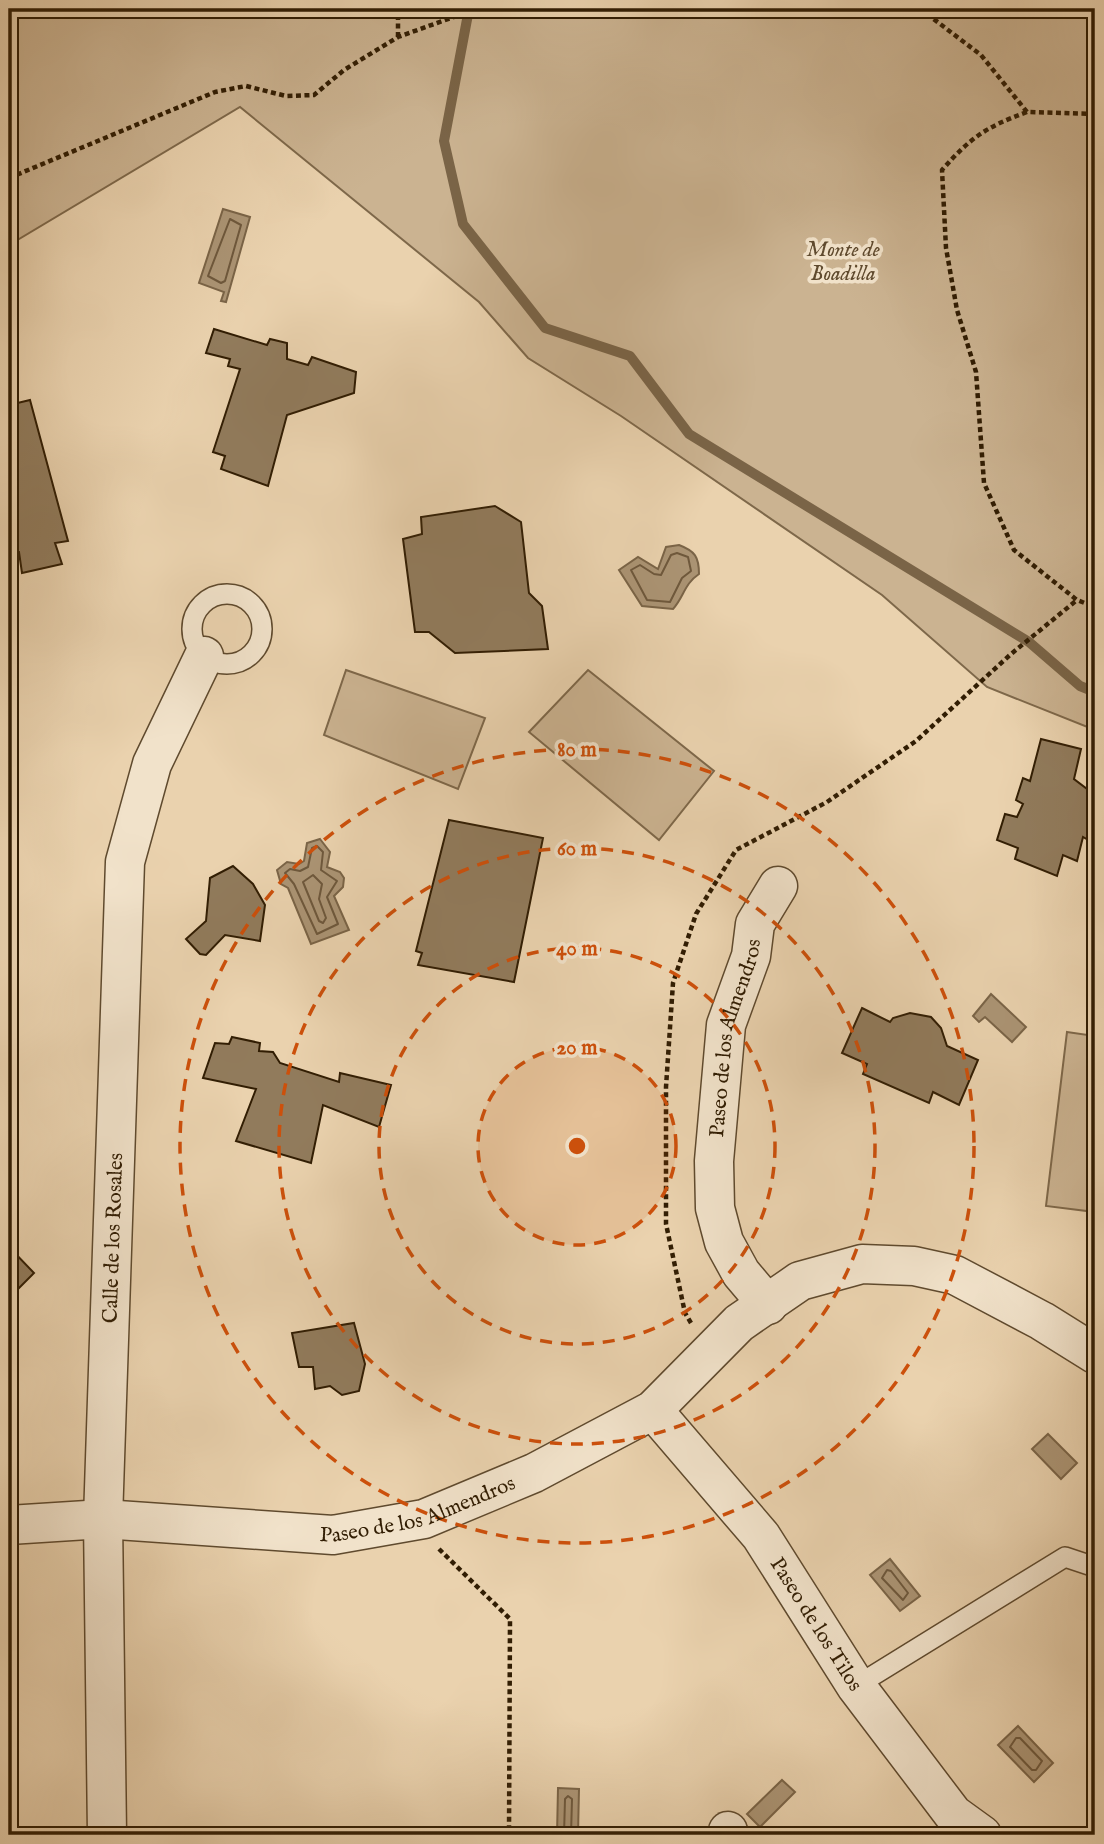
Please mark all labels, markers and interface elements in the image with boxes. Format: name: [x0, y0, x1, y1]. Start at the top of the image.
park label: Monte de Boadilla: [806, 237, 880, 288]
text: 80 m: [557, 737, 597, 764]
text: 60 m: [557, 836, 598, 863]
text: 40 m: [556, 936, 598, 963]
street label: Paseo de los Almendros: [704, 937, 768, 1138]
text: 20 m: [557, 1035, 598, 1062]
centre of rings: [565, 1134, 589, 1158]
street label: Calle de los Rosales: [98, 1153, 130, 1324]
street label: Paseo de los Almendros: [319, 1470, 520, 1550]
street label: Paseo de los Tilos: [763, 1553, 868, 1697]

